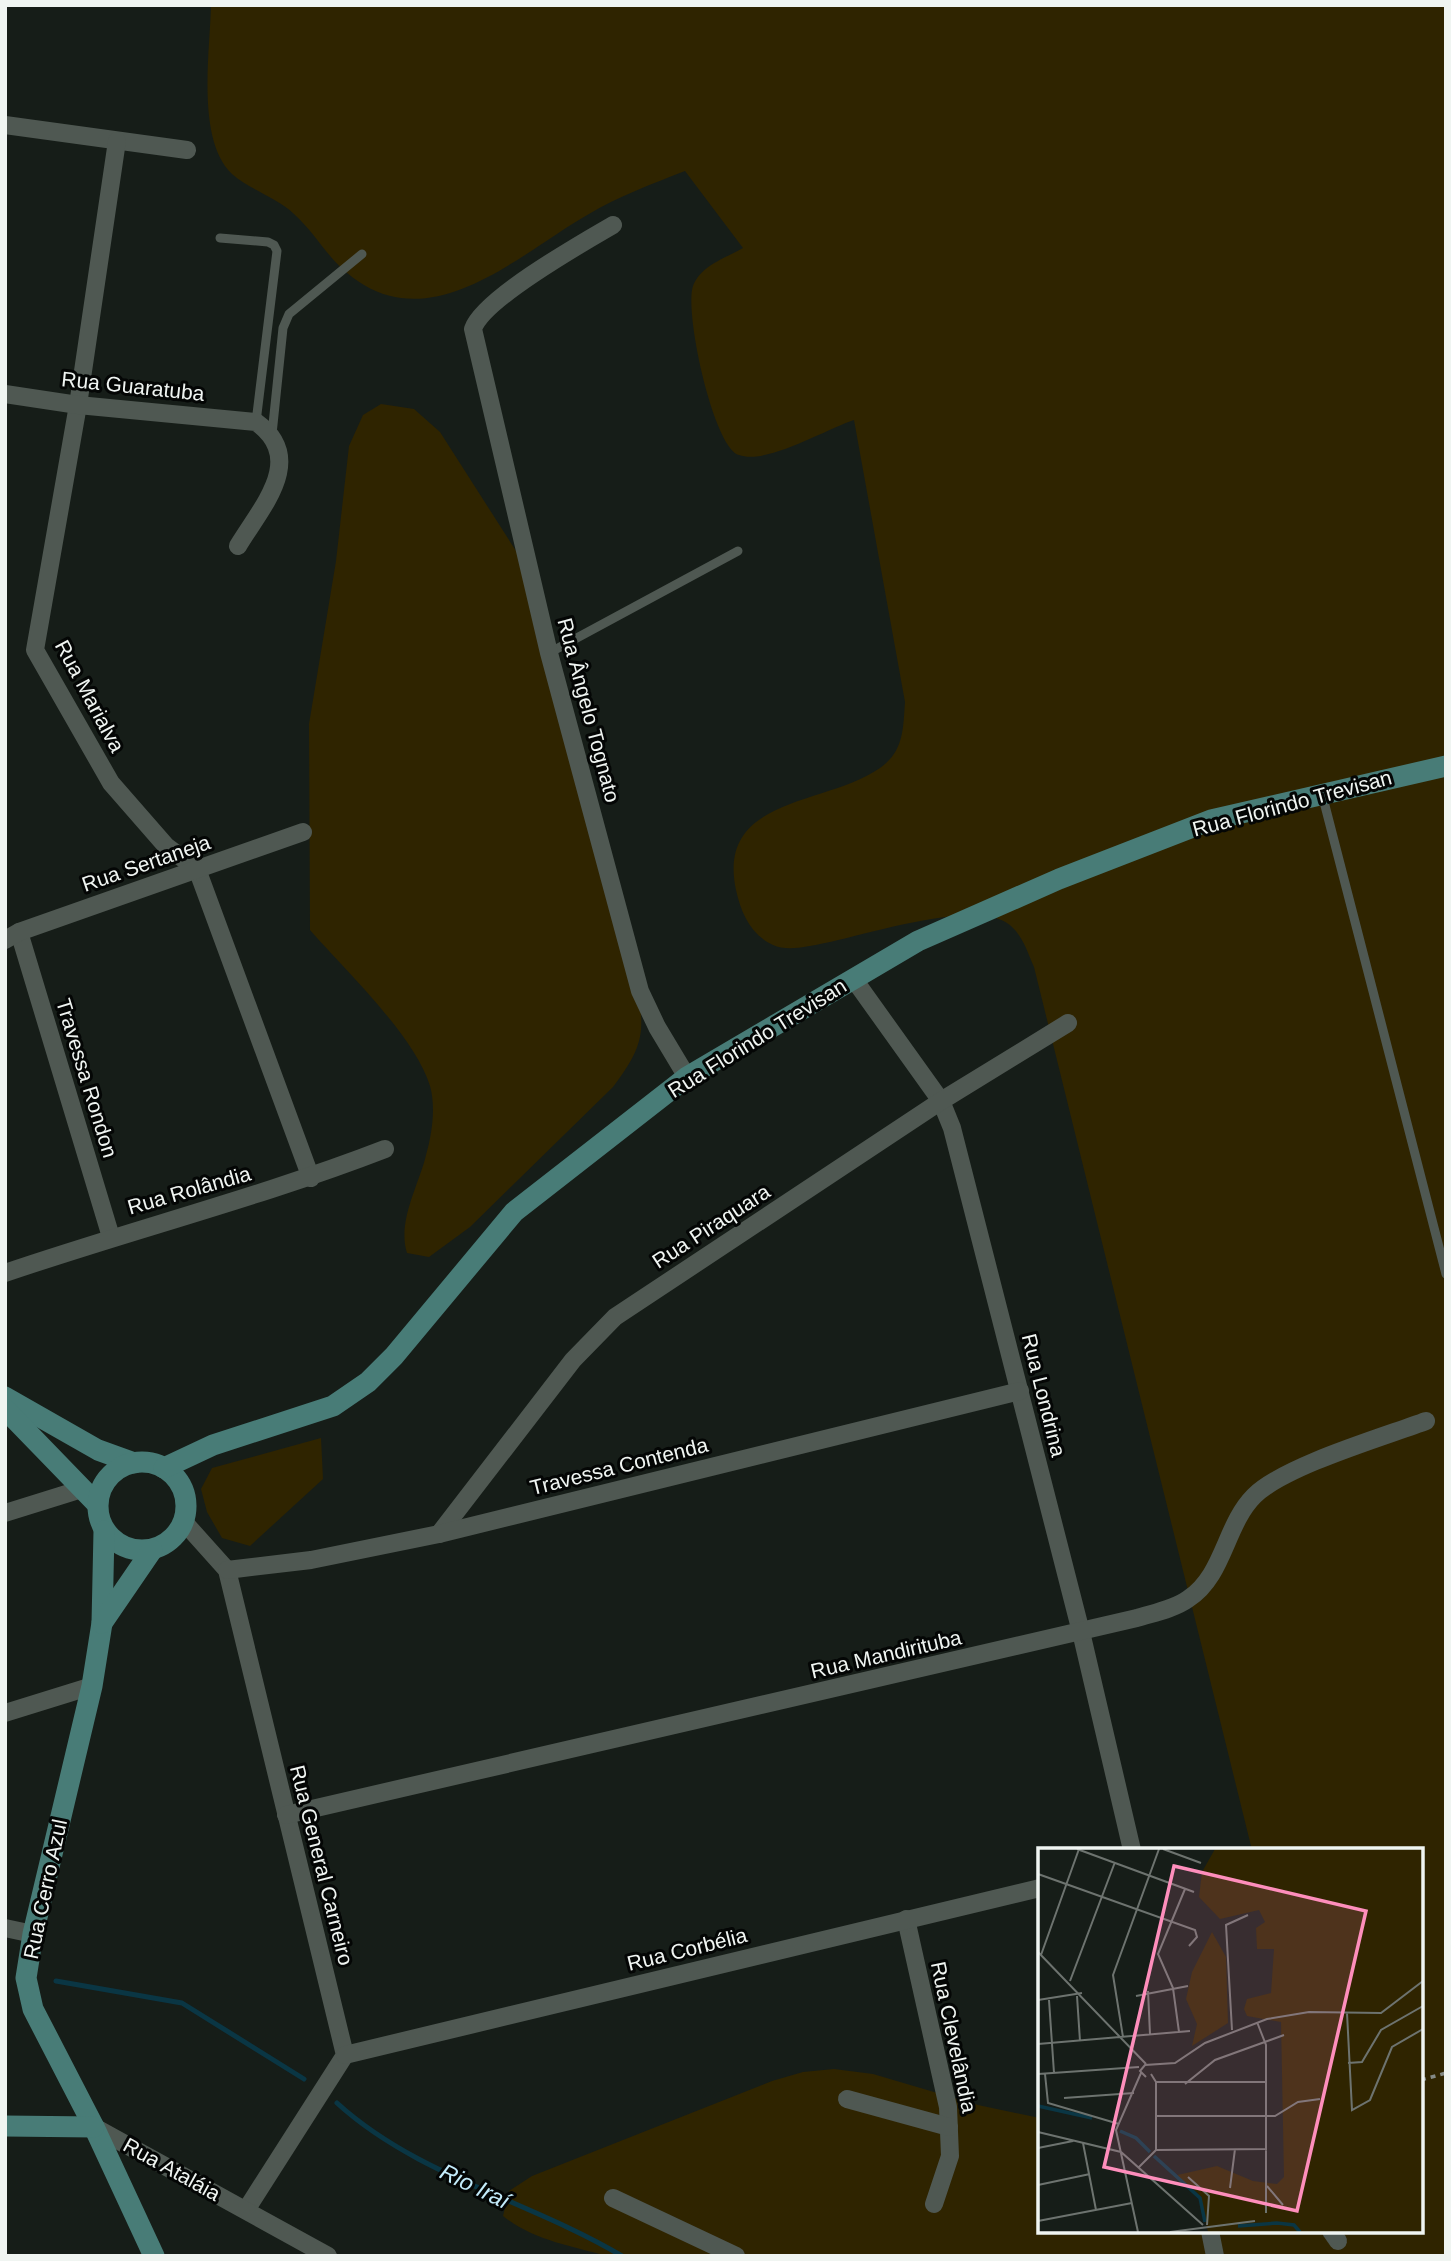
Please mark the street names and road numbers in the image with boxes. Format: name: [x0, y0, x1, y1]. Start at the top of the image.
street label: Rua Guaratuba: [60, 367, 206, 405]
street label: Rua Ângelo Tognato: [553, 615, 625, 805]
street label: Rua Marialva: [51, 636, 129, 756]
street label: Rua Florindo Trevisan: [1190, 765, 1394, 841]
street label: Rua Sertaneja: [79, 830, 214, 896]
street label: Rua Florindo Trevisan: [664, 974, 850, 1102]
street label: Travessa Rondon: [52, 996, 122, 1160]
street label: Rua Rolândia: [125, 1161, 254, 1219]
street label: Rua Piraquara: [648, 1179, 774, 1273]
street label: Rua Londrina: [1018, 1331, 1070, 1459]
street label: Travessa Contenda: [528, 1433, 711, 1499]
street label: Rua Mandirituba: [808, 1625, 964, 1683]
street label: Rua General Carneiro: [286, 1763, 358, 1967]
street label: Rua Cerro Azul: [19, 1817, 71, 1961]
street label: Rua Corbélia: [625, 1923, 750, 1975]
street label: Rua Clevelândia: [927, 1959, 981, 2115]
street label: Rua Ataláia: [119, 2133, 225, 2205]

